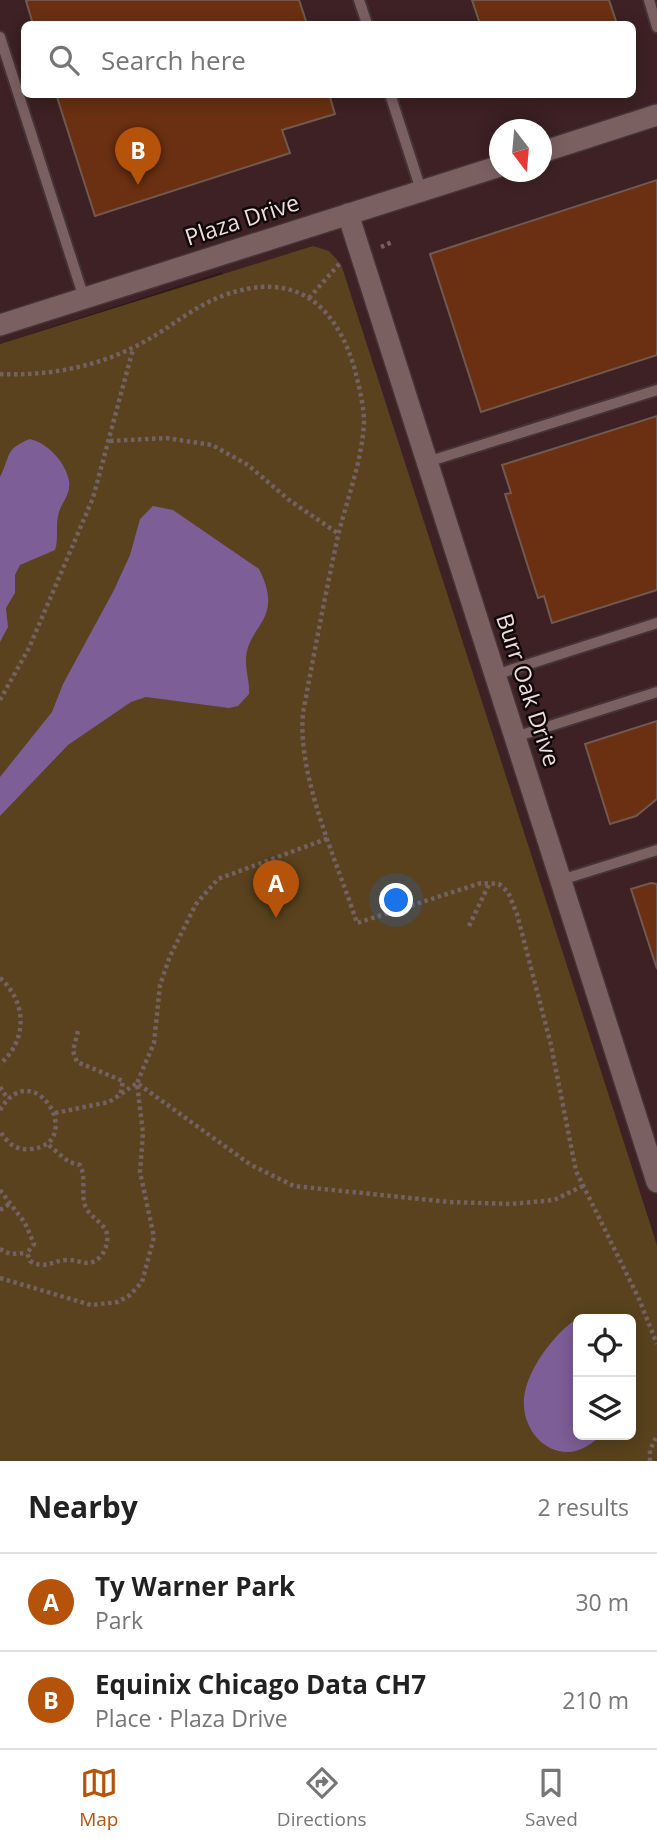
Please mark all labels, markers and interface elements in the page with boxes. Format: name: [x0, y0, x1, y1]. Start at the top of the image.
search box: [21, 21, 636, 98]
icon: search: [45, 41, 83, 79]
text: Search here: [101, 42, 246, 78]
north arrow: [489, 119, 552, 182]
pin: B: [115, 127, 161, 185]
street label: Plaza Drive: [181, 186, 303, 253]
street label: Burr Oak Drive: [489, 609, 569, 770]
pin: A: [253, 860, 299, 918]
your location: [379, 883, 413, 917]
map controls: [573, 1314, 636, 1440]
button: locate: [573, 1314, 636, 1377]
button: layers: [573, 1377, 636, 1440]
text: Nearby: [28, 1486, 138, 1527]
text: 2 results: [538, 1491, 629, 1523]
text: Ty Warner Park: [95, 1568, 295, 1604]
text: A: [43, 1586, 59, 1618]
text: 30 m: [575, 1586, 629, 1618]
text: Park: [95, 1604, 143, 1636]
text: Equinix Chicago Data CH7: [95, 1666, 426, 1702]
text: B: [43, 1684, 59, 1716]
text: 210 m: [562, 1684, 629, 1716]
text: Place · Plaza Drive: [95, 1702, 288, 1734]
tab: Map: [79, 1764, 118, 1832]
tab: Directions: [277, 1764, 367, 1832]
tab: Saved: [525, 1764, 578, 1832]

